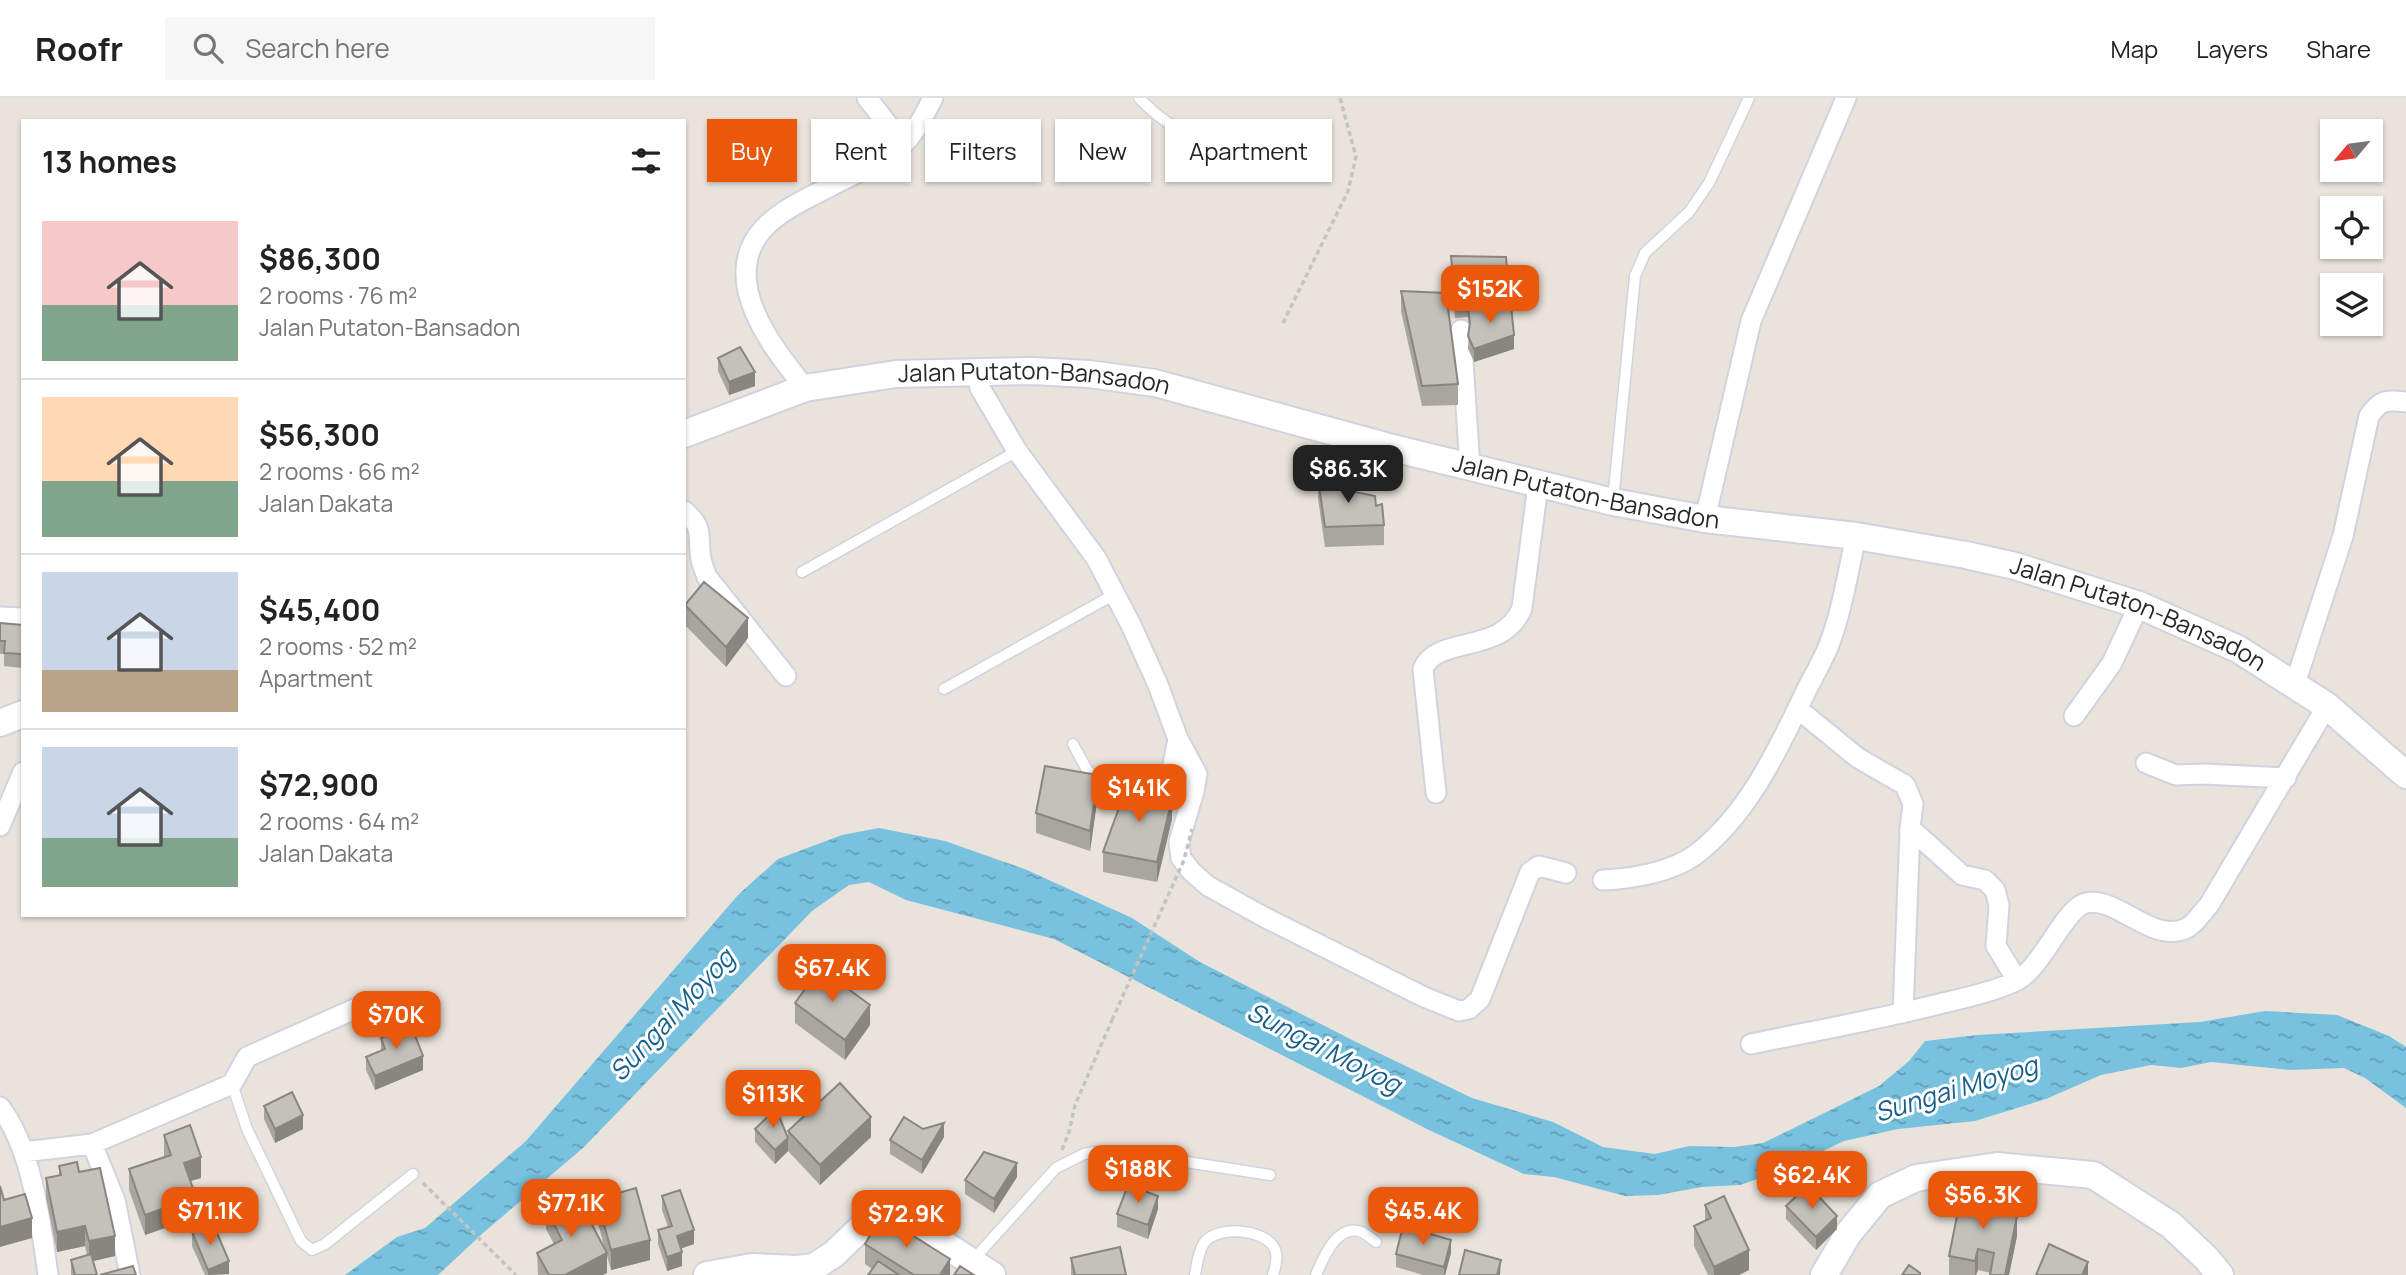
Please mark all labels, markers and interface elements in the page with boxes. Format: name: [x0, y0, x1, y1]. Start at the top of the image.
search box: [165, 17, 655, 80]
text: Roofr: [35, 26, 123, 71]
icon: search: [189, 29, 227, 67]
text: Search here: [245, 30, 390, 66]
text: Map: [2111, 32, 2158, 65]
text: Layers: [2196, 32, 2268, 65]
text: Share: [2306, 32, 2371, 65]
chip: Buy: [707, 119, 797, 182]
chip: Rent: [811, 119, 911, 182]
chip: Filters: [925, 119, 1041, 182]
chip: New: [1055, 119, 1151, 182]
chip: Apartment: [1165, 119, 1332, 182]
north arrow: [2320, 119, 2384, 182]
map controls: [2320, 119, 2383, 336]
text: 13 homes: [42, 141, 177, 182]
icon: filters: [627, 142, 665, 180]
button: locate: [2320, 196, 2383, 259]
text: $86,300: [259, 238, 381, 279]
icon: home: [98, 249, 182, 333]
pin: $152K: [1441, 266, 1539, 325]
text: $152K: [1457, 272, 1523, 304]
button: layers: [2320, 273, 2383, 336]
text: 2 rooms · 76 m²: [259, 279, 417, 311]
text: Jalan Putaton-Bansadon: [259, 311, 520, 343]
street label: Jalan Putaton-Bansadon: [898, 353, 1174, 401]
text: $56,300: [259, 414, 380, 455]
icon: home: [98, 425, 182, 509]
street label: Jalan Putaton-Bansadon: [1449, 445, 1721, 536]
pin: $86.3K: [1291, 446, 1405, 505]
text: $86.3K: [1309, 452, 1387, 484]
text: 2 rooms · 66 m²: [259, 455, 420, 487]
text: Jalan Dakata: [259, 487, 393, 519]
street label: Jalan Putaton-Bansadon: [2006, 548, 2273, 678]
text: $45,400: [259, 589, 381, 630]
icon: home: [98, 600, 182, 684]
text: 2 rooms · 52 m²: [259, 630, 417, 662]
text: Apartment: [259, 662, 373, 694]
text: $72,900: [259, 764, 379, 805]
pin: $141K: [1090, 764, 1188, 824]
text: $141K: [1107, 771, 1171, 803]
icon: home: [98, 775, 182, 859]
text: 2 rooms · 64 m²: [259, 805, 419, 837]
text: Jalan Dakata: [259, 837, 393, 869]
water label: Sungai Moyog: [601, 938, 744, 1088]
pin: $67.4K: [775, 944, 889, 1004]
text: $67.4K: [794, 951, 870, 983]
pin: $70K: [355, 992, 437, 1051]
water label: Sungai Moyog: [1241, 993, 1410, 1103]
text: $70K: [368, 998, 424, 1030]
water label: Sungai Moyog: [1870, 1045, 2044, 1130]
pin: $113K: [724, 1070, 822, 1130]
text: $113K: [742, 1077, 804, 1109]
pin: $188K: [1089, 1146, 1187, 1205]
text: $188K: [1104, 1152, 1172, 1184]
pin: $62.4K: [1755, 1152, 1869, 1211]
text: $62.4K: [1773, 1158, 1851, 1190]
pin: $56.3K: [1926, 1172, 2040, 1231]
text: $56.3K: [1944, 1178, 2022, 1210]
pin: $77.1K: [514, 1180, 628, 1239]
text: $77.1K: [537, 1186, 605, 1218]
pin: $71.1K: [153, 1188, 267, 1247]
pin: $45.4K: [1366, 1188, 1480, 1247]
pin: $72.9K: [849, 1190, 963, 1250]
text: $71.1K: [177, 1194, 243, 1226]
text: $45.4K: [1384, 1194, 1462, 1226]
text: $72.9K: [868, 1197, 944, 1229]

